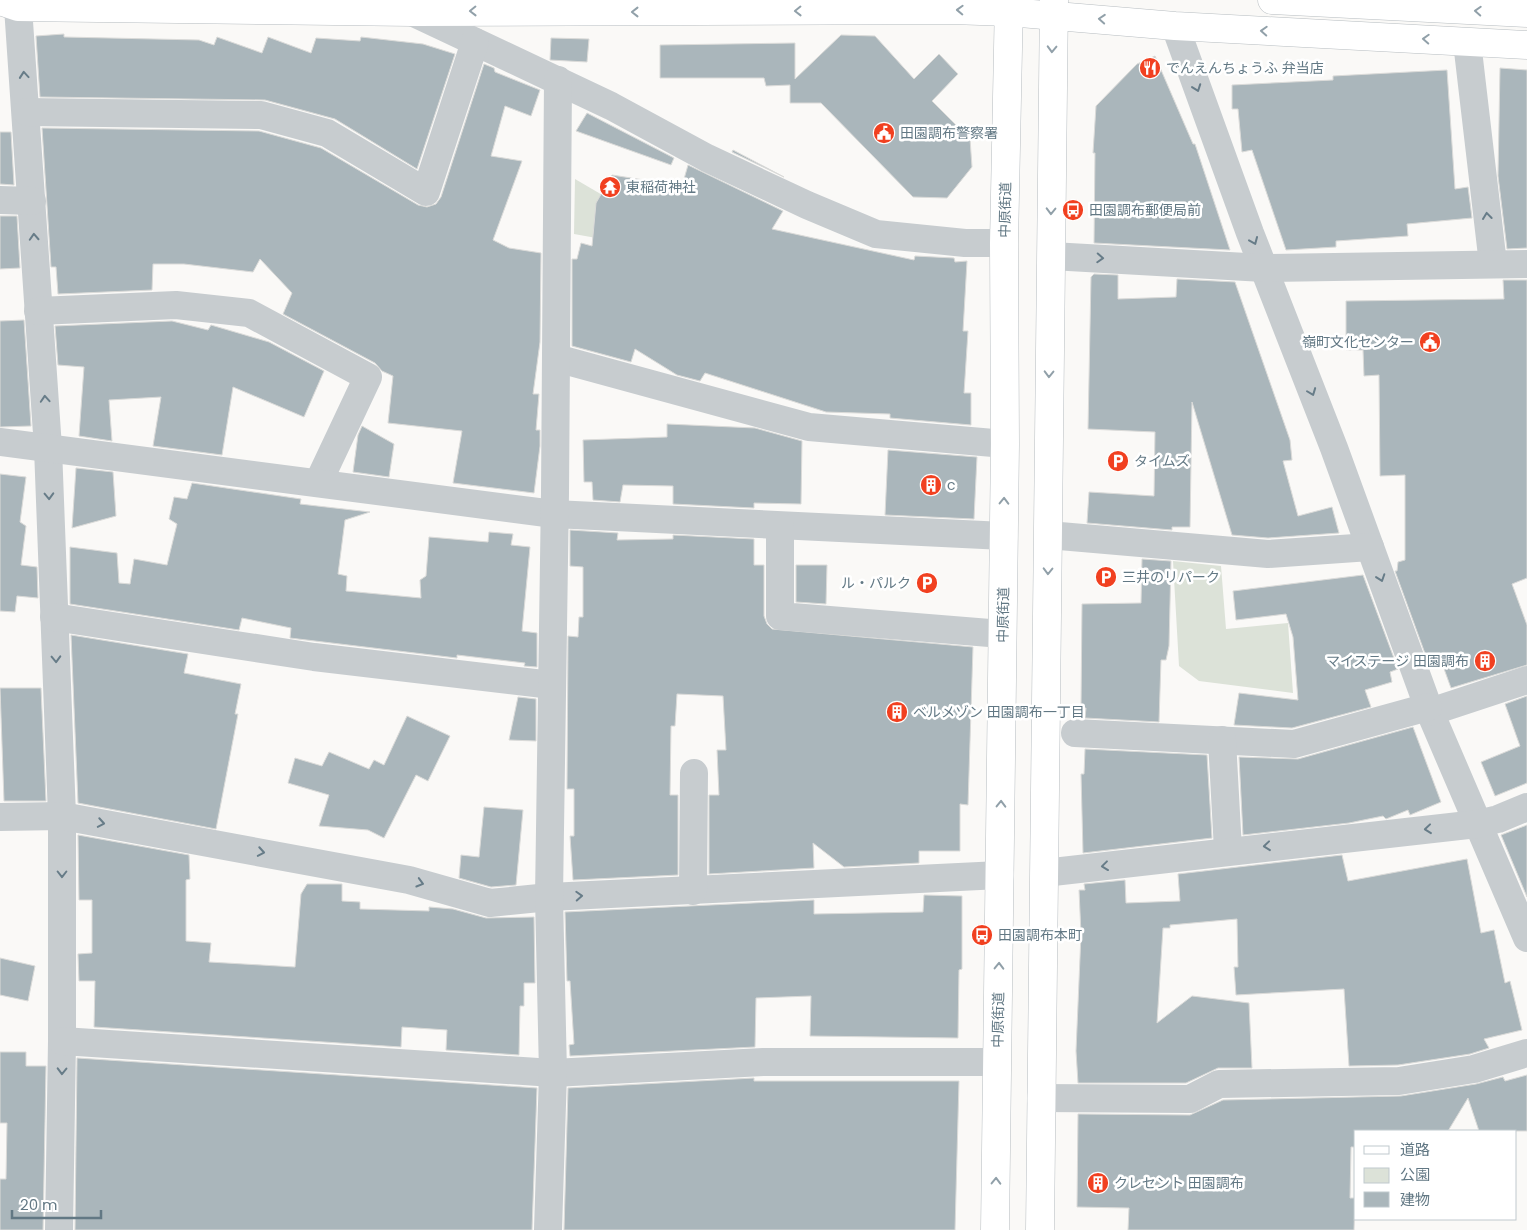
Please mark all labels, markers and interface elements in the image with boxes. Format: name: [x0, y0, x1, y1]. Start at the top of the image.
one-way arrow: [468, 5, 476, 16]
one-way arrow: [956, 5, 964, 16]
one-way arrow: [1474, 5, 1482, 16]
one-way arrow: [793, 6, 801, 16]
one-way arrow: [631, 7, 638, 17]
one-way arrow: [1097, 14, 1105, 25]
one-way arrow: [1259, 25, 1267, 36]
one-way arrow: [1422, 34, 1430, 45]
one-way arrow: [1047, 45, 1057, 53]
restaurant icon: でんえんちょうふ 弁当店: [1138, 56, 1162, 80]
place label: でんえんちょうふ 弁当店: [1166, 58, 1324, 78]
one-way arrow: [18, 70, 29, 78]
one-way arrow: [1191, 84, 1201, 92]
public building icon: 田園調布警察署: [872, 121, 896, 145]
place label: 田園調布警察署: [900, 123, 998, 143]
temple icon: 東稲荷神社: [598, 175, 622, 199]
place label: 東稲荷神社: [626, 177, 696, 197]
street label: 中原街道: [995, 182, 1015, 238]
bus stop icon: 田園調布郵便局前: [1061, 198, 1085, 222]
place label: 田園調布郵便局前: [1089, 200, 1201, 220]
one-way arrow: [1046, 207, 1057, 215]
one-way arrow: [1482, 212, 1493, 220]
one-way arrow: [29, 233, 40, 241]
one-way arrow: [1247, 236, 1258, 245]
one-way arrow: [1096, 253, 1104, 264]
public building icon: 嶺町文化センター: [1418, 330, 1442, 354]
place label: 嶺町文化センター: [1302, 332, 1414, 352]
one-way arrow: [1044, 370, 1054, 378]
one-way arrow: [1306, 387, 1317, 396]
one-way arrow: [39, 395, 50, 403]
parking icon: タイムズ: [1106, 449, 1130, 473]
place label: タイムズ: [1134, 451, 1190, 471]
building icon: c: [919, 473, 943, 497]
place label: c: [947, 475, 956, 495]
one-way arrow: [44, 493, 54, 501]
one-way arrow: [999, 497, 1009, 505]
parking icon: 三井のリパーク: [1094, 565, 1118, 589]
place label: 三井のリパーク: [1122, 567, 1220, 587]
one-way arrow: [1043, 568, 1053, 575]
parking icon: ル・パルク: [915, 571, 939, 595]
place label: ル・パルク: [841, 573, 911, 593]
one-way arrow: [1375, 573, 1385, 581]
street label: 中原街道: [993, 587, 1013, 643]
building icon: マイステージ 田園調布: [1473, 649, 1497, 673]
place label: マイステージ 田園調布: [1326, 651, 1469, 671]
one-way arrow: [50, 655, 61, 663]
building icon: ベルメゾン 田園調布一丁目: [885, 700, 909, 724]
place label: ベルメゾン 田園調布一丁目: [913, 702, 1085, 722]
one-way arrow: [996, 800, 1006, 808]
one-way arrow: [96, 818, 105, 828]
one-way arrow: [1424, 823, 1432, 834]
one-way arrow: [1262, 840, 1270, 851]
one-way arrow: [256, 847, 265, 857]
one-way arrow: [1101, 860, 1109, 871]
one-way arrow: [57, 870, 67, 878]
one-way arrow: [416, 877, 424, 888]
one-way arrow: [576, 890, 584, 901]
bus stop icon: 田園調布本町: [970, 923, 994, 947]
place label: 田園調布本町: [998, 925, 1082, 945]
one-way arrow: [993, 962, 1004, 970]
street label: 中原街道: [988, 992, 1008, 1048]
one-way arrow: [57, 1068, 67, 1075]
legend: [1354, 1130, 1517, 1220]
text: 道路: [1400, 1139, 1430, 1160]
text: 公園: [1400, 1164, 1430, 1185]
building icon: クレセント 田園調布: [1086, 1171, 1110, 1195]
place label: クレセント 田園調布: [1114, 1173, 1244, 1193]
one-way arrow: [990, 1177, 1001, 1185]
scale bar: [12, 1188, 101, 1220]
text: 建物: [1400, 1189, 1430, 1210]
text: 20 m: [20, 1194, 58, 1215]

